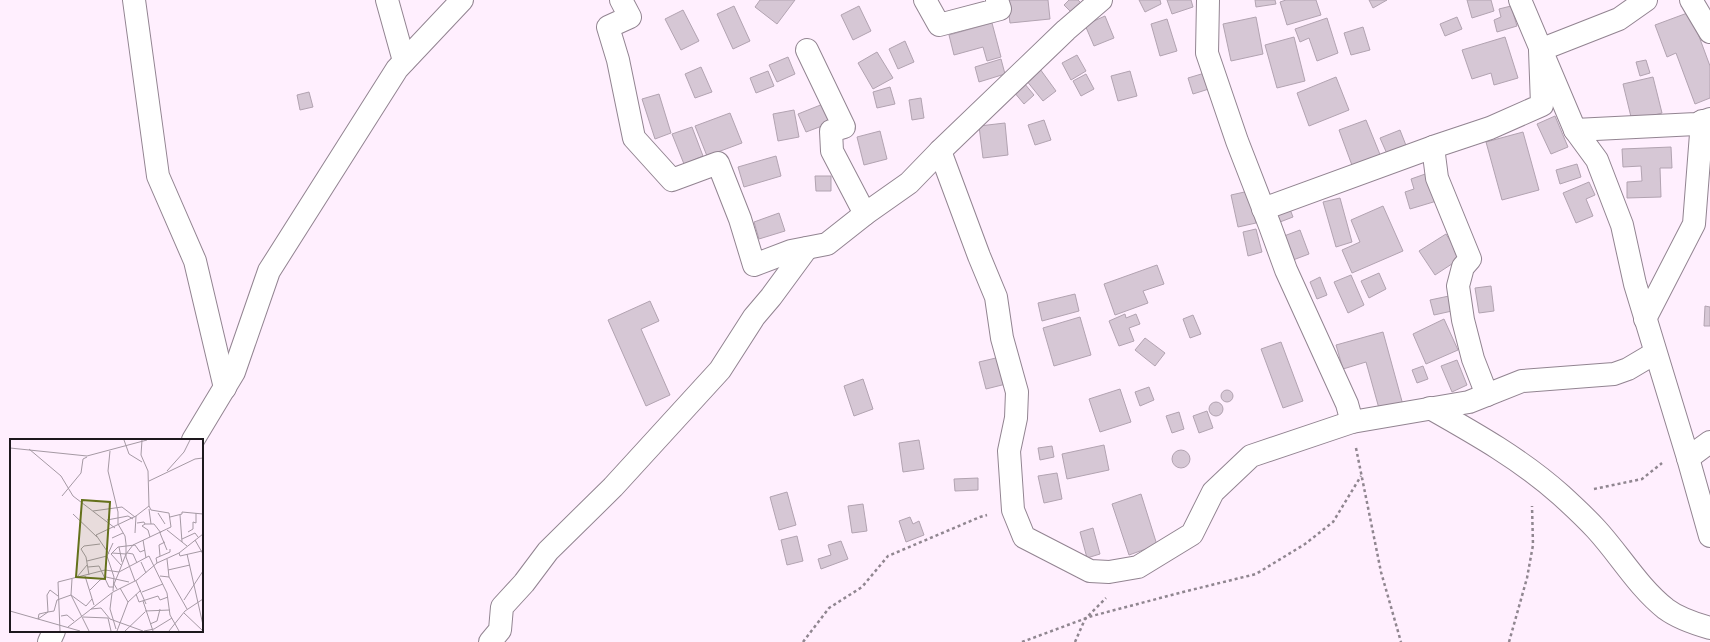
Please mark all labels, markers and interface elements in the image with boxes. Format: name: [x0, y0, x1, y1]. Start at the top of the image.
inset map: [10, 439, 203, 632]

